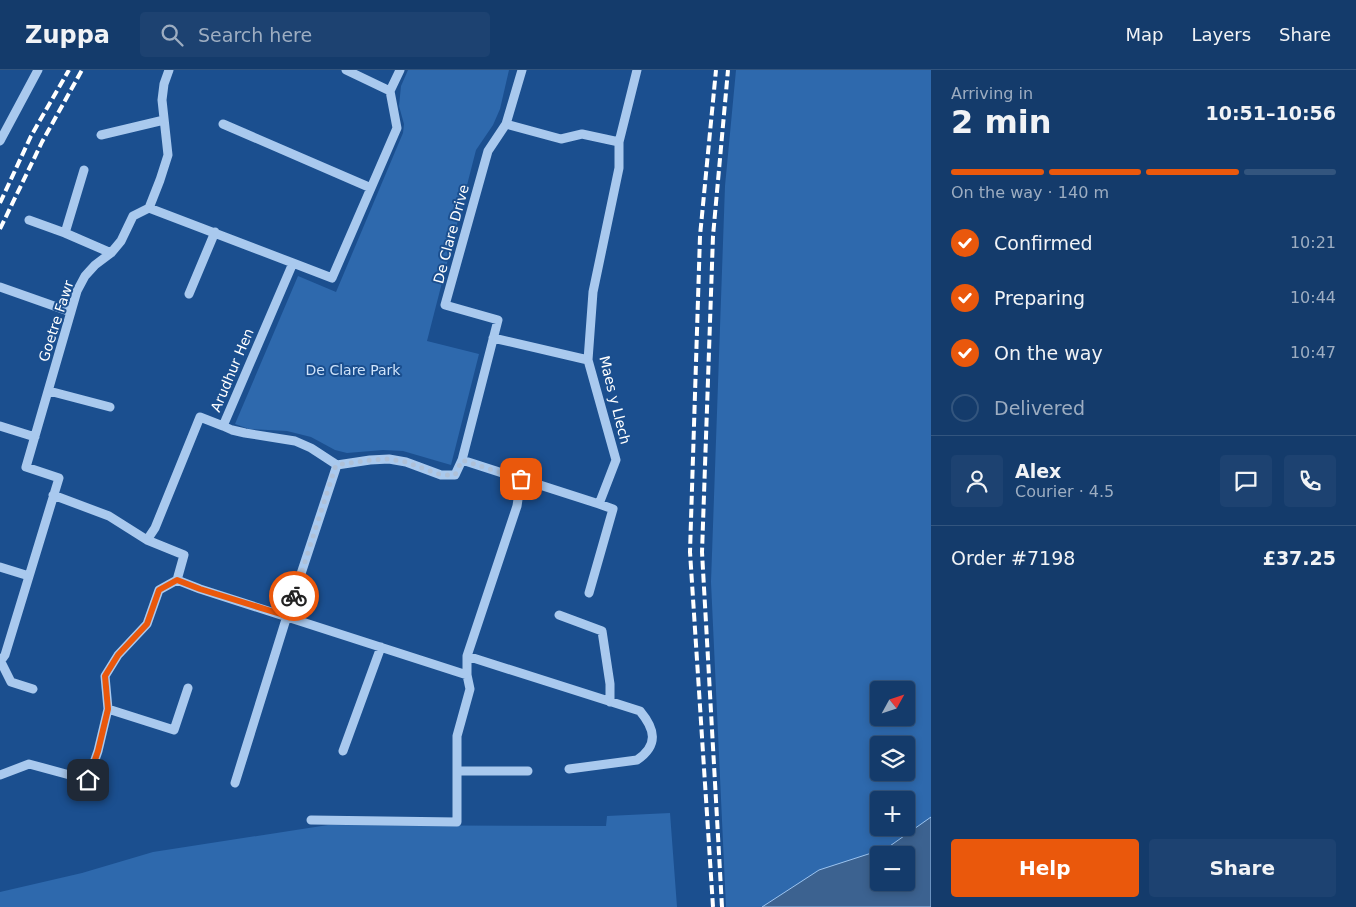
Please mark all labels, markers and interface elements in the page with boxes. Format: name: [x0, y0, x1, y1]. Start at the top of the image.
search box: [140, 12, 490, 57]
text: Zuppa: [25, 21, 110, 49]
icon: search: [158, 21, 186, 49]
text: Search here: [198, 24, 312, 46]
text: Map: [1125, 24, 1163, 45]
text: Layers: [1191, 24, 1251, 45]
text: Share: [1279, 24, 1331, 45]
text: Arriving in: [951, 84, 1033, 103]
text: 10:51–10:56: [1206, 102, 1336, 124]
text: 2 min: [951, 103, 1052, 141]
street label: De Clare Drive: [430, 183, 472, 285]
text: On the way · 140 m: [951, 183, 1109, 202]
icon: check: [951, 229, 979, 257]
text: Confirmed: [994, 232, 1093, 254]
text: 10:21: [1290, 233, 1336, 252]
street label: Goetre Fawr: [35, 278, 77, 364]
icon: check: [951, 284, 979, 312]
text: Preparing: [994, 287, 1085, 309]
text: 10:44: [1290, 288, 1336, 307]
street label: Arudhur Hen: [207, 326, 257, 414]
icon: check: [951, 339, 979, 367]
text: On the way: [994, 342, 1103, 364]
text: 10:47: [1290, 343, 1336, 362]
street label: Maes y Llech: [596, 354, 634, 446]
park label: De Clare Park: [306, 362, 401, 378]
text: Delivered: [994, 397, 1085, 419]
button: person: [951, 455, 1003, 507]
button: chat: [1220, 455, 1272, 507]
button: phone: [1284, 455, 1336, 507]
pin: [500, 458, 542, 500]
text: Alex: [1015, 460, 1061, 482]
icon: bag: [507, 465, 535, 493]
text: Courier · 4.5: [1015, 482, 1114, 501]
text: Order #7198: [951, 547, 1075, 569]
text: £37.25: [1263, 547, 1336, 569]
courier: [269, 571, 319, 621]
icon: bike: [280, 582, 308, 610]
north arrow: [870, 681, 915, 726]
map controls: [870, 681, 915, 891]
button: layers: [870, 736, 915, 781]
pin: [67, 759, 109, 801]
icon: home: [74, 766, 102, 794]
button: +: [870, 791, 915, 836]
button: Help: [951, 839, 1139, 897]
button: Share: [1149, 839, 1336, 897]
button: −: [870, 846, 915, 891]

